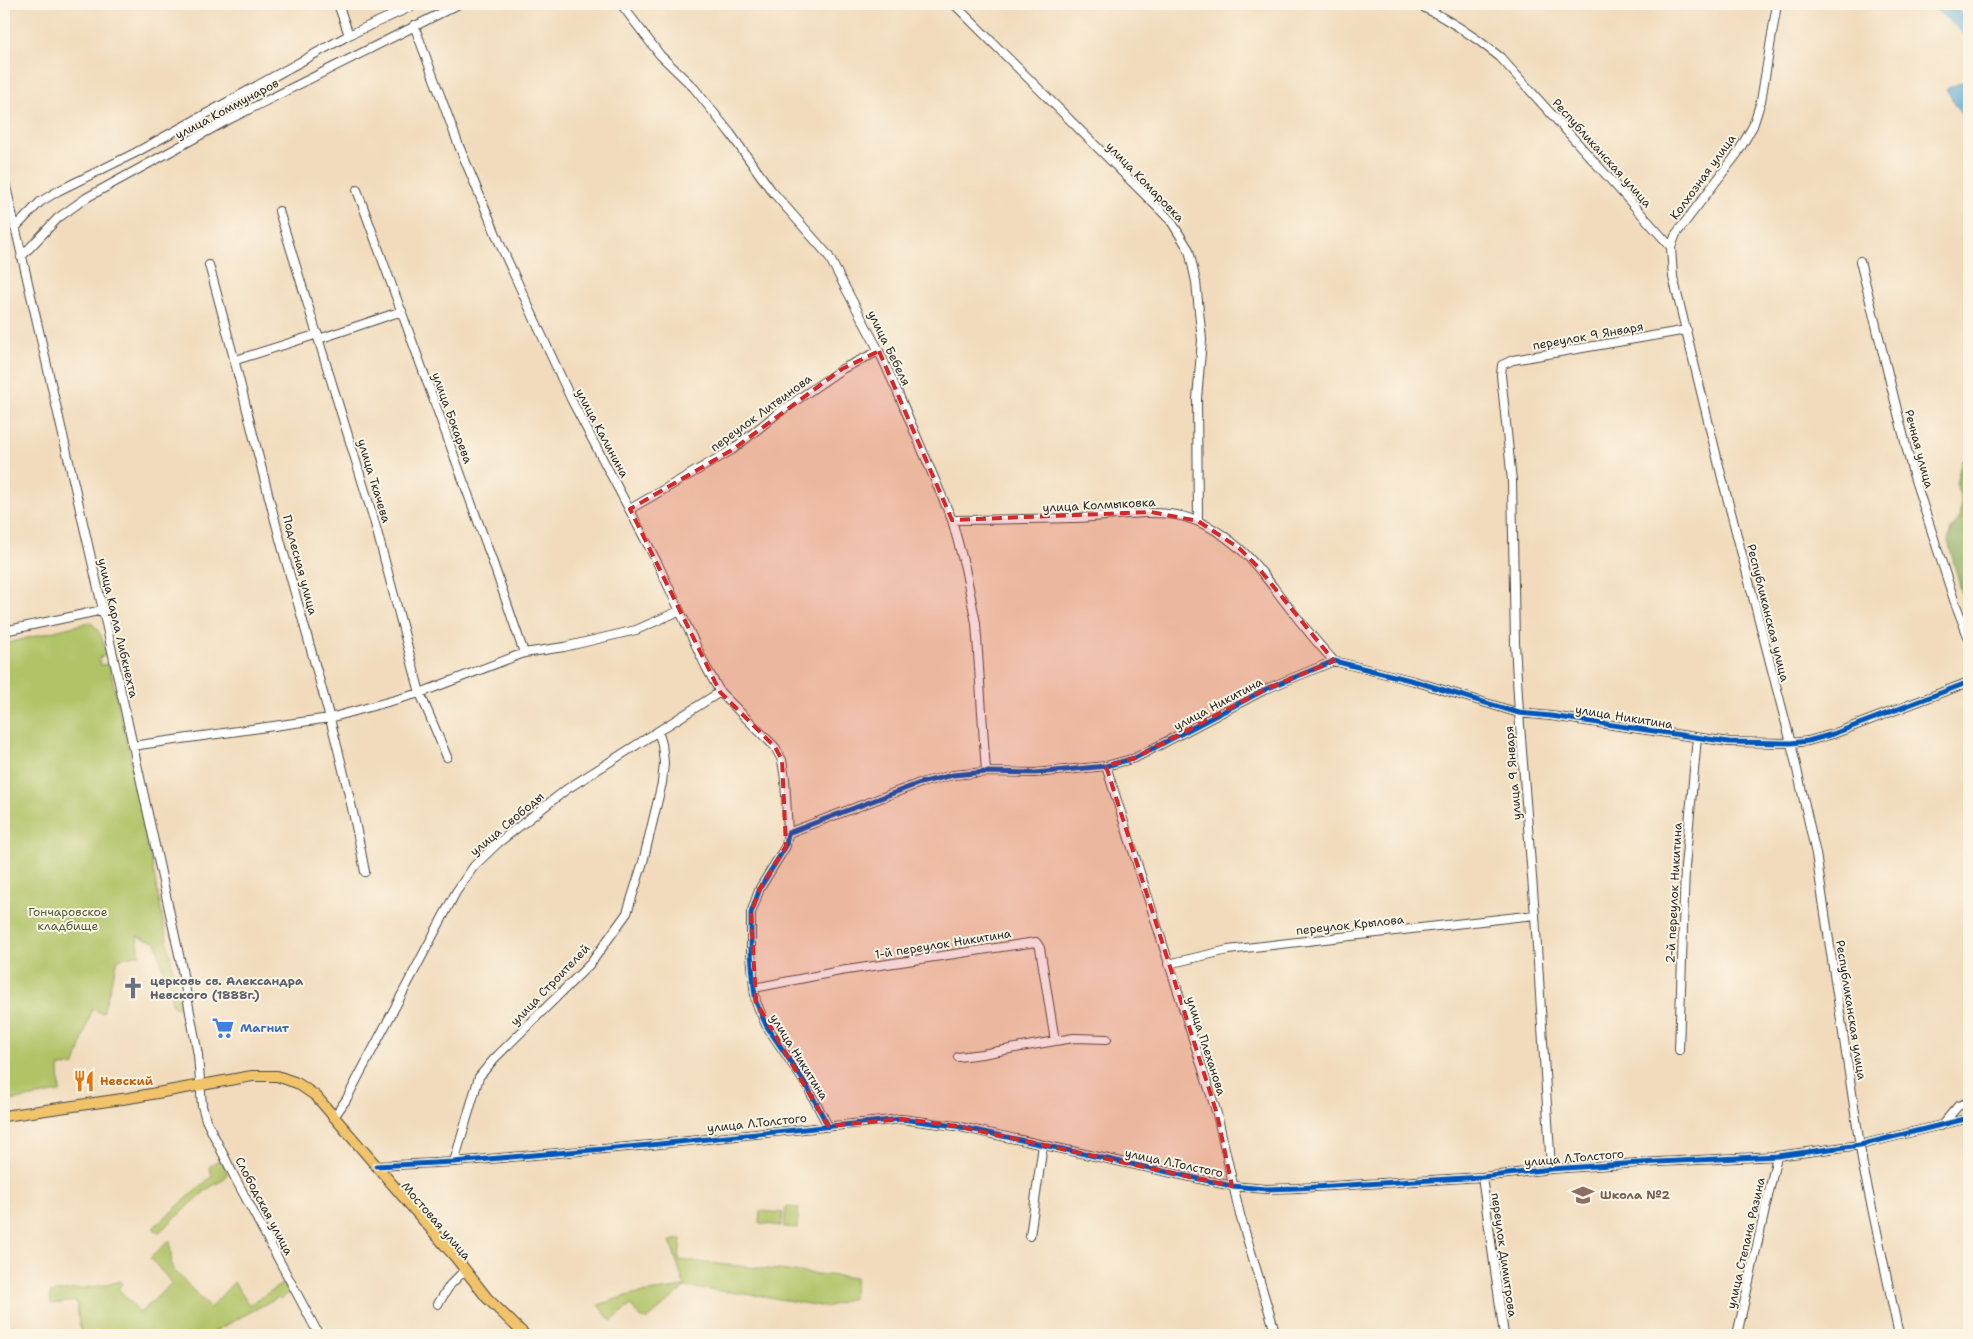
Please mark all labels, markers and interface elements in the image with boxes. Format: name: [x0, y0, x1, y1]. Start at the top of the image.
street label: улица Коммунаров: [172, 75, 282, 143]
street label: Республиканская улица: [1549, 95, 1656, 211]
street label: Колхозная улица: [1667, 131, 1740, 223]
street label: улица Комаровка: [1102, 138, 1188, 226]
street label: улица Бебеля: [864, 308, 914, 388]
street label: переулок 9 Января: [1531, 318, 1645, 354]
street label: улица Бокарева: [428, 370, 476, 466]
street label: переулок Литвинова: [707, 370, 815, 455]
street label: улица Калинина: [572, 385, 633, 481]
street label: Речная улица: [1901, 408, 1937, 491]
street label: улица Ткачева: [354, 437, 395, 525]
street label: улица Колмыковка: [1042, 494, 1156, 516]
street label: Подлесная улица: [279, 513, 321, 617]
street label: Республиканская улица: [1743, 542, 1793, 684]
street label: улица Карла Либкнехта: [94, 557, 142, 700]
street label: улица Никитина: [1171, 674, 1266, 734]
street label: улица Никитина: [1574, 701, 1674, 733]
street label: улица 9 Января: [1501, 725, 1525, 821]
street label: улица Свободы: [467, 789, 547, 859]
street label: 2-й переулок Никитина: [1662, 822, 1686, 964]
park label: Гончаровское кладбище: [28, 904, 108, 934]
street label: переулок Крылова: [1295, 911, 1405, 939]
street label: 1-й переулок Никитина: [874, 925, 1013, 963]
street label: Республиканская улица: [1832, 939, 1870, 1082]
street label: улица Строителей: [507, 941, 593, 1029]
place label: церковь св. Александра Невского (1888г.): [150, 973, 304, 1003]
church icon: церковь св. Александра Невского (1888г.): [120, 975, 146, 1001]
street label: улица Плеханова: [1182, 994, 1230, 1098]
street label: улица Никитина: [766, 1011, 832, 1103]
supermarket icon: Магнит: [210, 1015, 236, 1041]
place label: Магнит: [240, 1020, 290, 1036]
restaurant icon: Невский: [71, 1068, 97, 1094]
place label: Невский: [100, 1073, 154, 1089]
street label: улица Л.Толстого: [706, 1110, 808, 1136]
street label: улица Л.Толстого: [1123, 1145, 1225, 1181]
street label: улица Л.Толстого: [1523, 1146, 1625, 1170]
street label: Слободская улица: [231, 1154, 297, 1258]
street label: улица Степана Разина: [1723, 1175, 1769, 1310]
street label: Мостовая улица: [398, 1179, 475, 1264]
school or university icon: Школа №2: [1570, 1182, 1596, 1208]
place label: Школа №2: [1600, 1187, 1670, 1203]
street label: переулок Димитрова: [1487, 1192, 1521, 1319]

